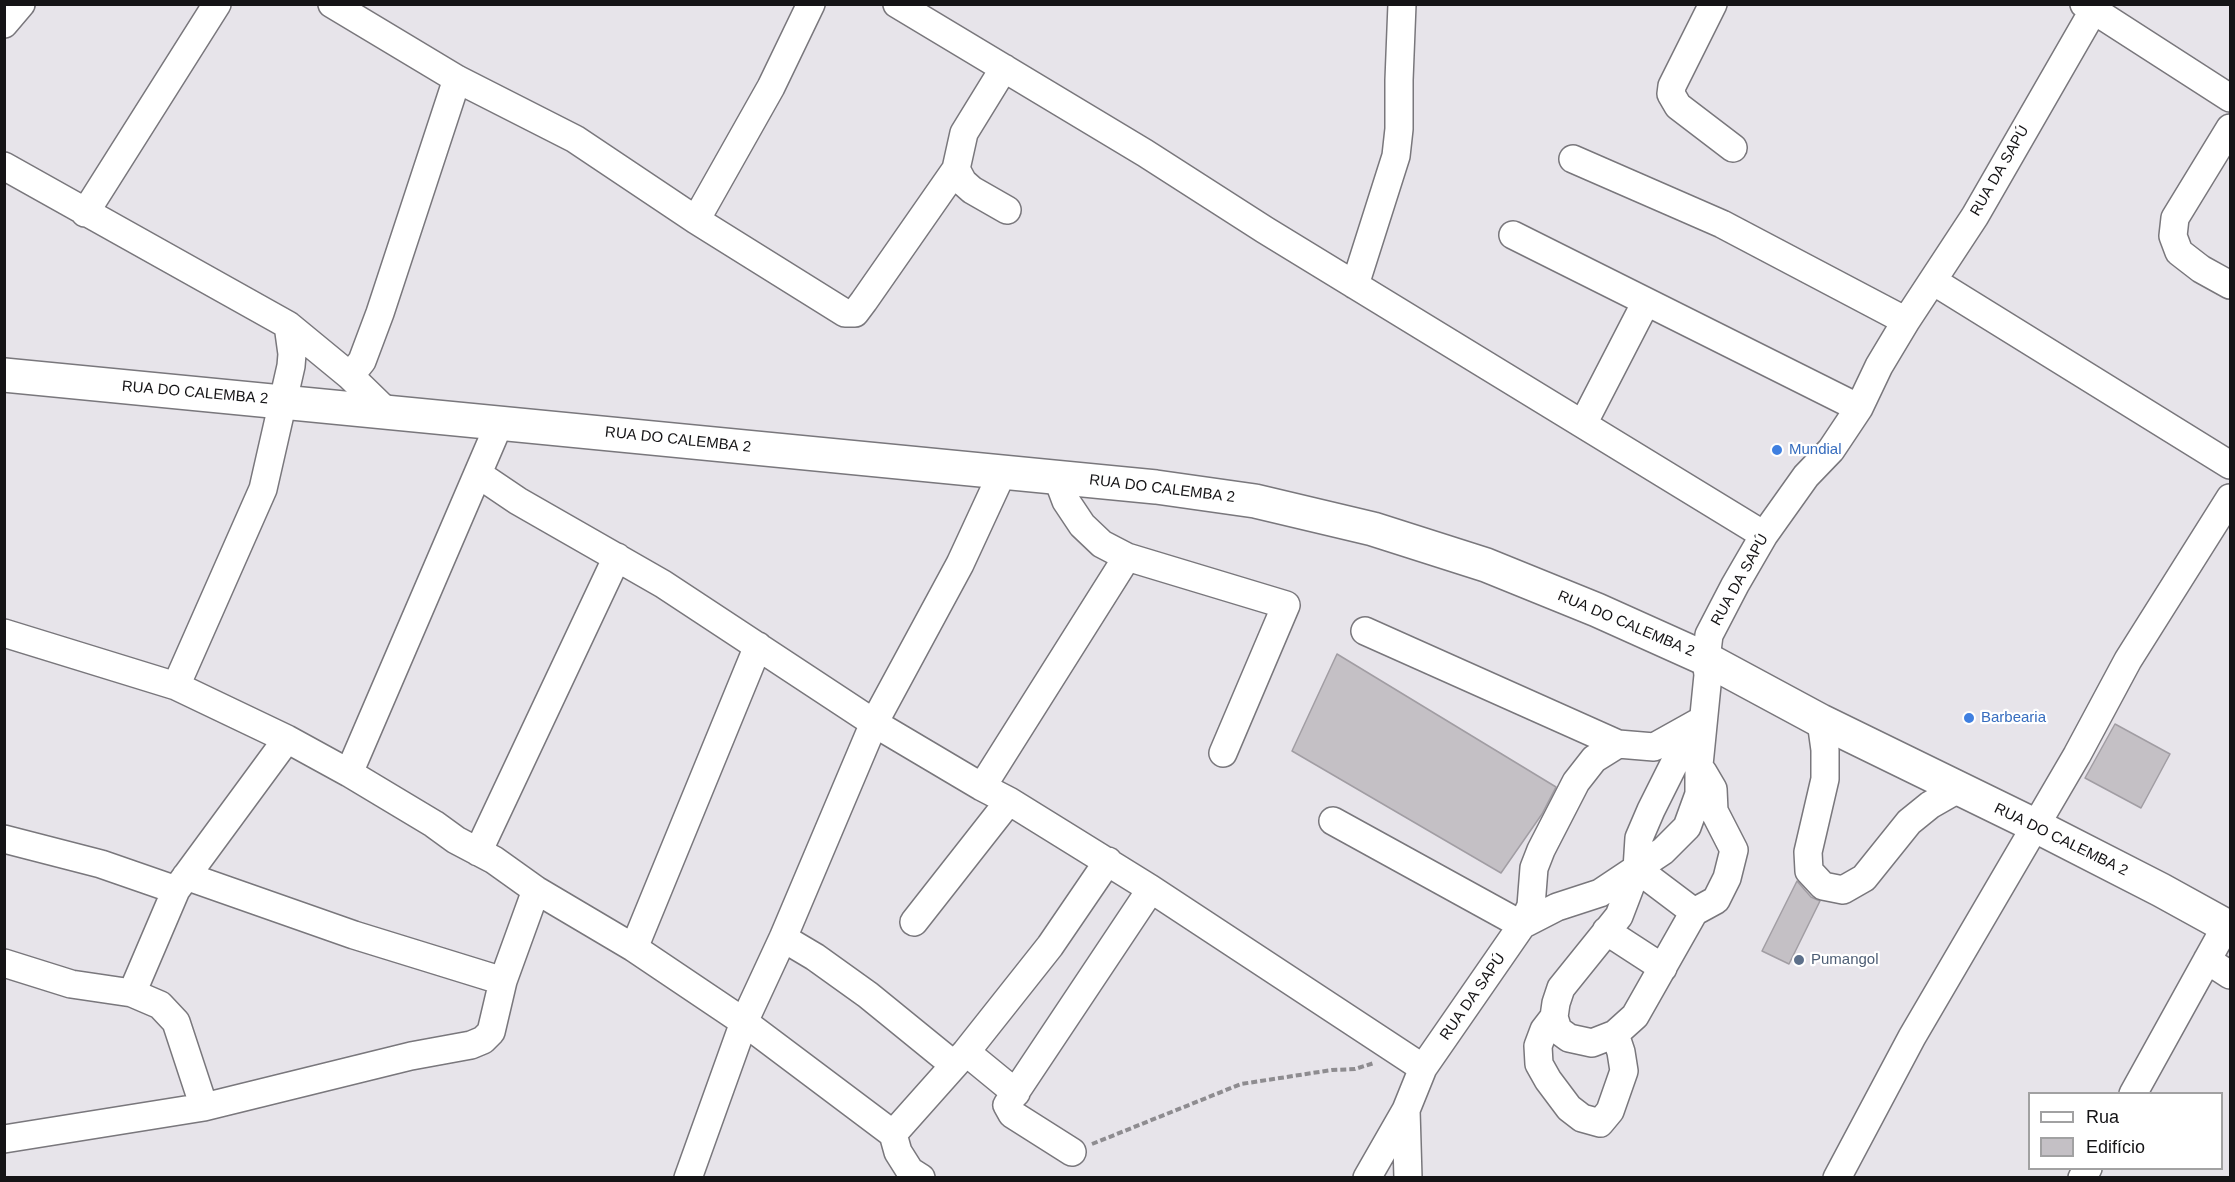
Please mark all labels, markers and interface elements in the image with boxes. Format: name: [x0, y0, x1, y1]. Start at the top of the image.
street label: RUA DA SAPÚ: [1967, 122, 2033, 220]
street label: RUA DO CALEMBA 2: [121, 378, 269, 408]
street label: RUA DO CALEMBA 2: [604, 423, 752, 457]
place label: Mundial: [1789, 441, 1842, 459]
marker: Mundial: [1770, 443, 1784, 457]
street label: RUA DO CALEMBA 2: [1088, 471, 1236, 507]
street label: RUA DA SAPÚ: [1707, 531, 1773, 629]
street label: RUA DO CALEMBA 2: [1555, 587, 1697, 661]
place label: Barbearia: [1981, 709, 2046, 727]
marker: Barbearia: [1962, 711, 1976, 725]
street label: RUA DO CALEMBA 2: [1991, 800, 2131, 880]
street label: RUA DA SAPÚ: [1436, 950, 1510, 1044]
place label: Pumangol: [1811, 951, 1879, 969]
marker: Pumangol: [1792, 953, 1806, 967]
legend: [2028, 1092, 2223, 1170]
text: Rua: [2086, 1107, 2119, 1127]
text: Edifício: [2086, 1137, 2145, 1157]

